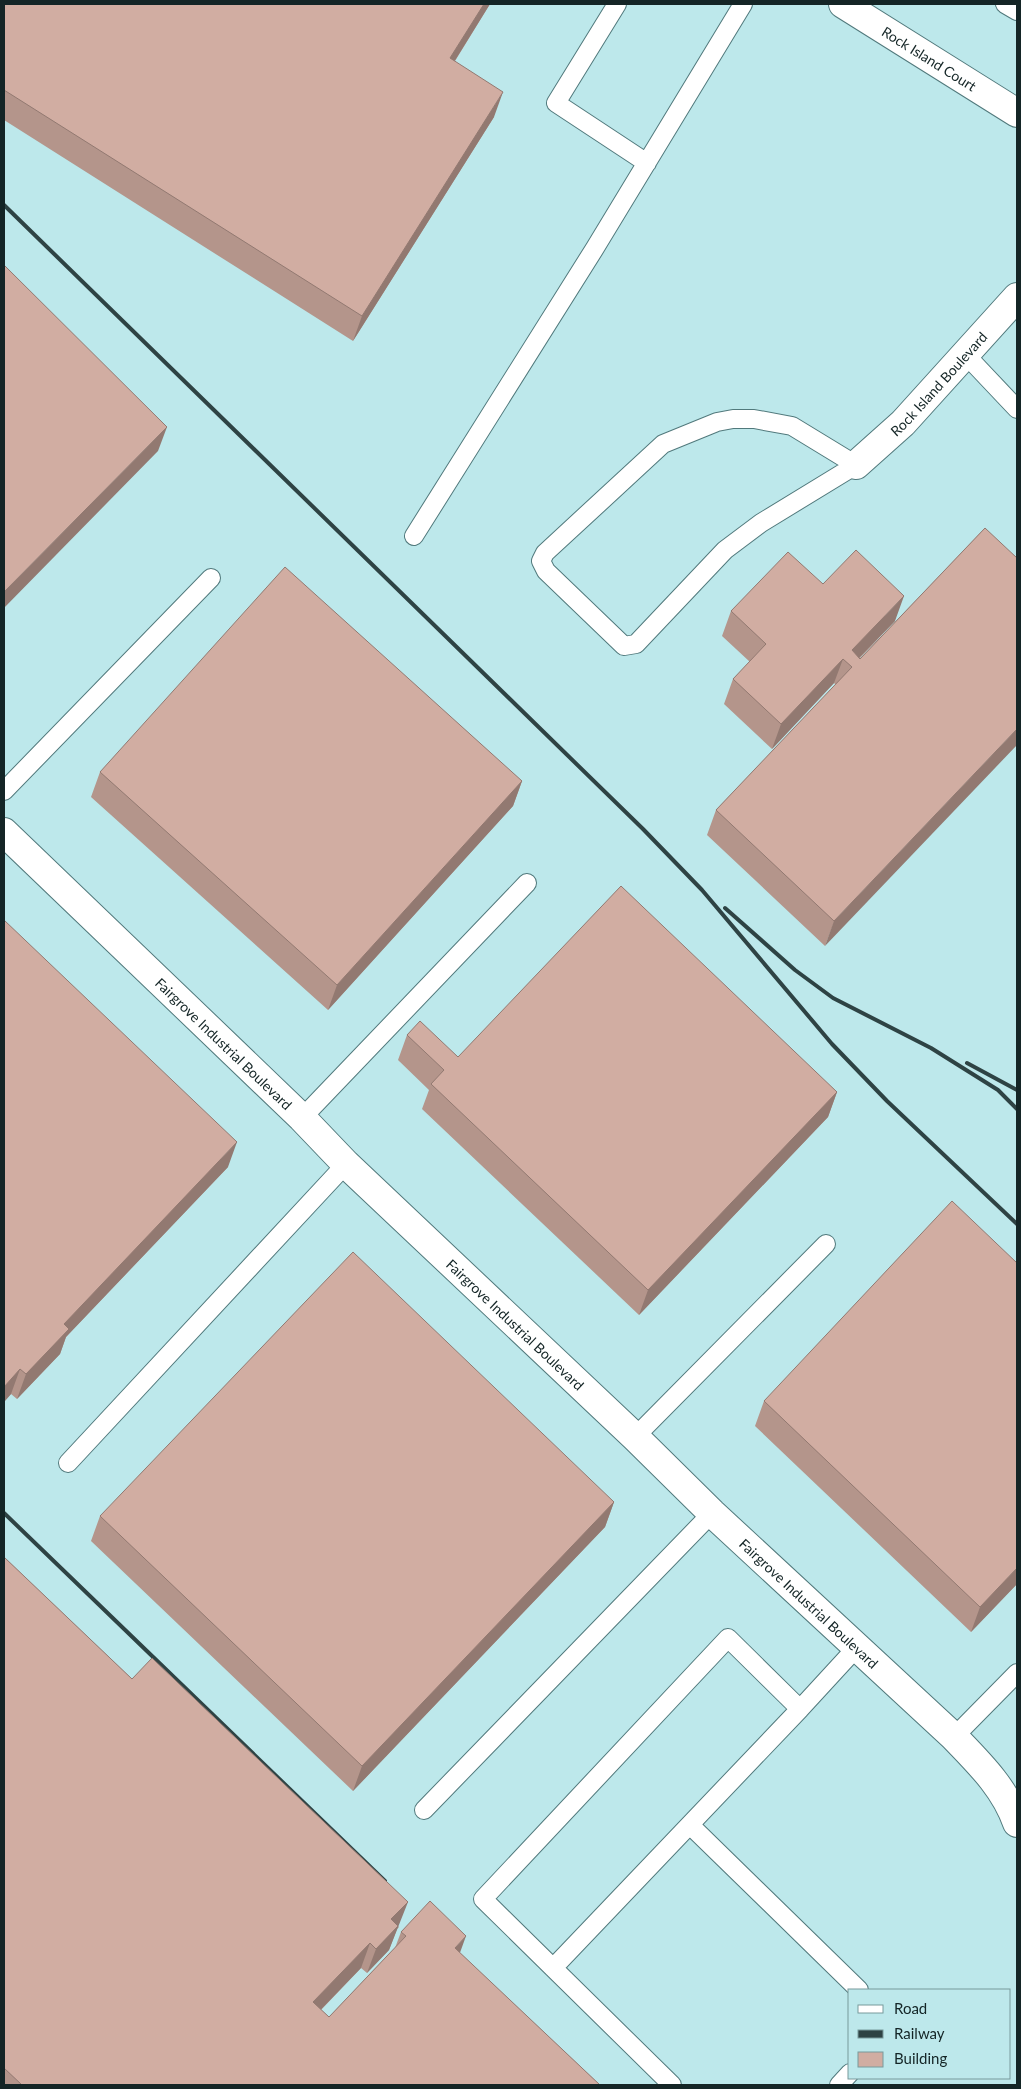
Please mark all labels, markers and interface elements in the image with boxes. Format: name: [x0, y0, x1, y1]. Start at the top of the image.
street label: Rock Island Court: [879, 22, 980, 94]
street label: Rock Island Boulevard: [887, 328, 990, 439]
street label: Fairgrove Industrial Boulevard: [152, 974, 296, 1113]
street label: Fairgrove Industrial Boulevard: [443, 1255, 588, 1393]
street label: Fairgrove Industrial Boulevard: [736, 1535, 882, 1671]
legend: [848, 1989, 1011, 2079]
text: Road: [894, 1999, 927, 2017]
text: Railway: [894, 2024, 945, 2042]
text: Building: [894, 2049, 947, 2067]

